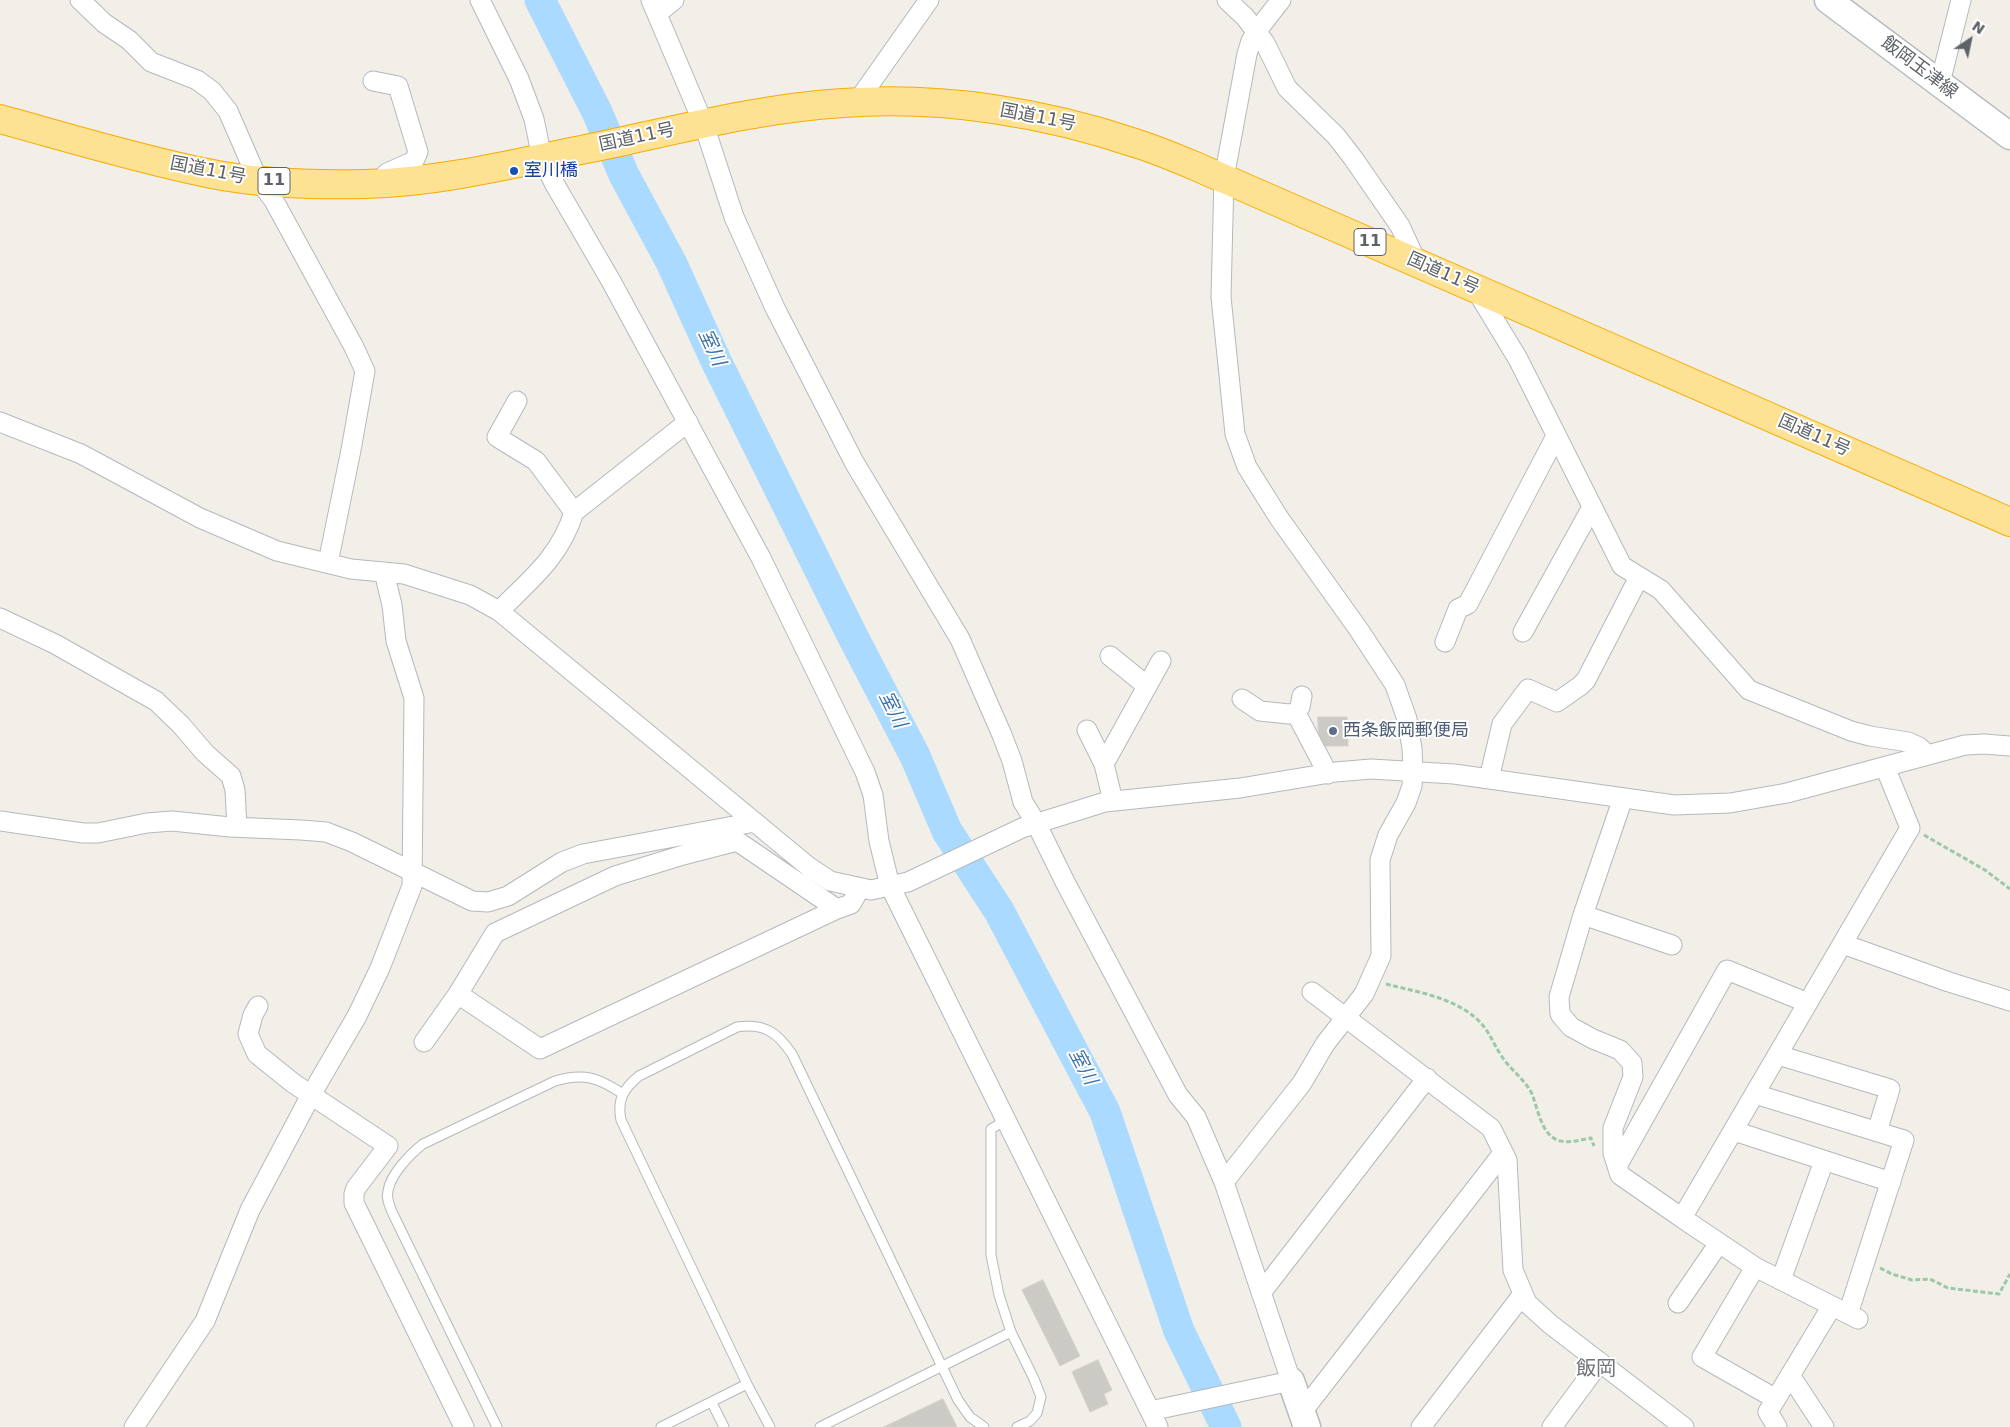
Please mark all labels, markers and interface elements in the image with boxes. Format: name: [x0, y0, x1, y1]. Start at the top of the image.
north arrow: [1945, 15, 1995, 65]
text: N: [1969, 18, 1988, 37]
street label: 飯岡玉津線: [1877, 32, 1961, 104]
street label: 国道11号: [998, 100, 1078, 136]
street label: 国道11号: [597, 119, 677, 157]
street label: 国道11号: [168, 153, 248, 189]
place label: 室川橋: [524, 160, 578, 182]
marker: 室川橋: [508, 165, 520, 177]
road number: 11: [258, 168, 290, 195]
road number: 11: [1354, 228, 1386, 256]
street label: 国道11号: [1403, 248, 1483, 300]
water label: 室川: [693, 326, 729, 370]
street label: 国道11号: [1774, 410, 1854, 462]
water label: 室川: [873, 688, 911, 732]
place label: 西条飯岡郵便局: [1343, 720, 1469, 742]
marker: 西条飯岡郵便局: [1327, 725, 1339, 737]
water label: 室川: [1063, 1045, 1101, 1089]
district label: 飯岡: [1576, 1358, 1616, 1382]

